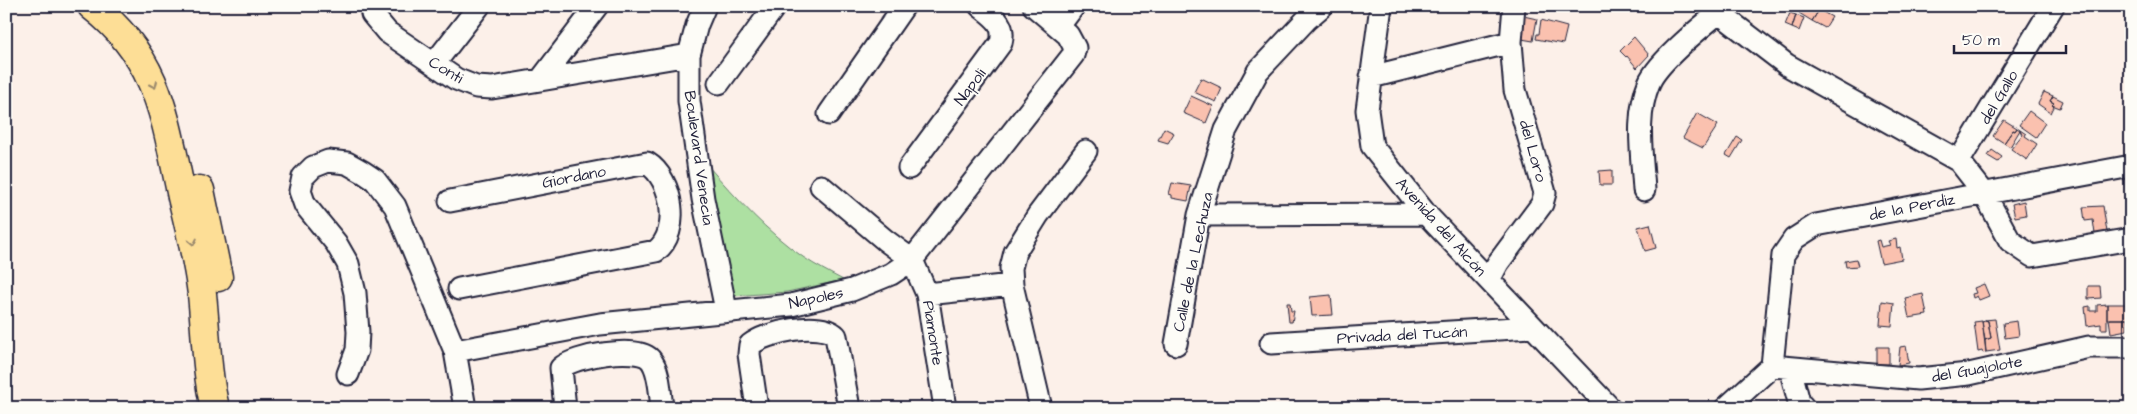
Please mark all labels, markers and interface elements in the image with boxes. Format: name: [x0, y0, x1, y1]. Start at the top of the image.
scale bar: [1954, 22, 2067, 54]
text: 50 m: [1962, 30, 2000, 51]
street label: Conti: [424, 51, 468, 89]
street label: Napoli: [949, 64, 991, 110]
street label: del Gallo: [1974, 66, 2024, 128]
one-way arrow: [148, 80, 159, 89]
street label: Boulevard Venecia: [679, 89, 719, 227]
street label: del Loro: [1514, 117, 1552, 185]
street label: Giordano: [540, 160, 608, 194]
street label: Avenida del Alcón: [1391, 173, 1491, 281]
street label: de la Perdiz: [1867, 188, 1957, 226]
street label: Calle de la Lechuza: [1167, 190, 1219, 334]
one-way arrow: [187, 238, 198, 247]
street label: Napoles: [787, 281, 845, 315]
street label: Piamonte: [917, 299, 949, 367]
street label: Privada del Tucán: [1336, 321, 1468, 349]
street label: del Guajolote: [1930, 350, 2024, 388]

